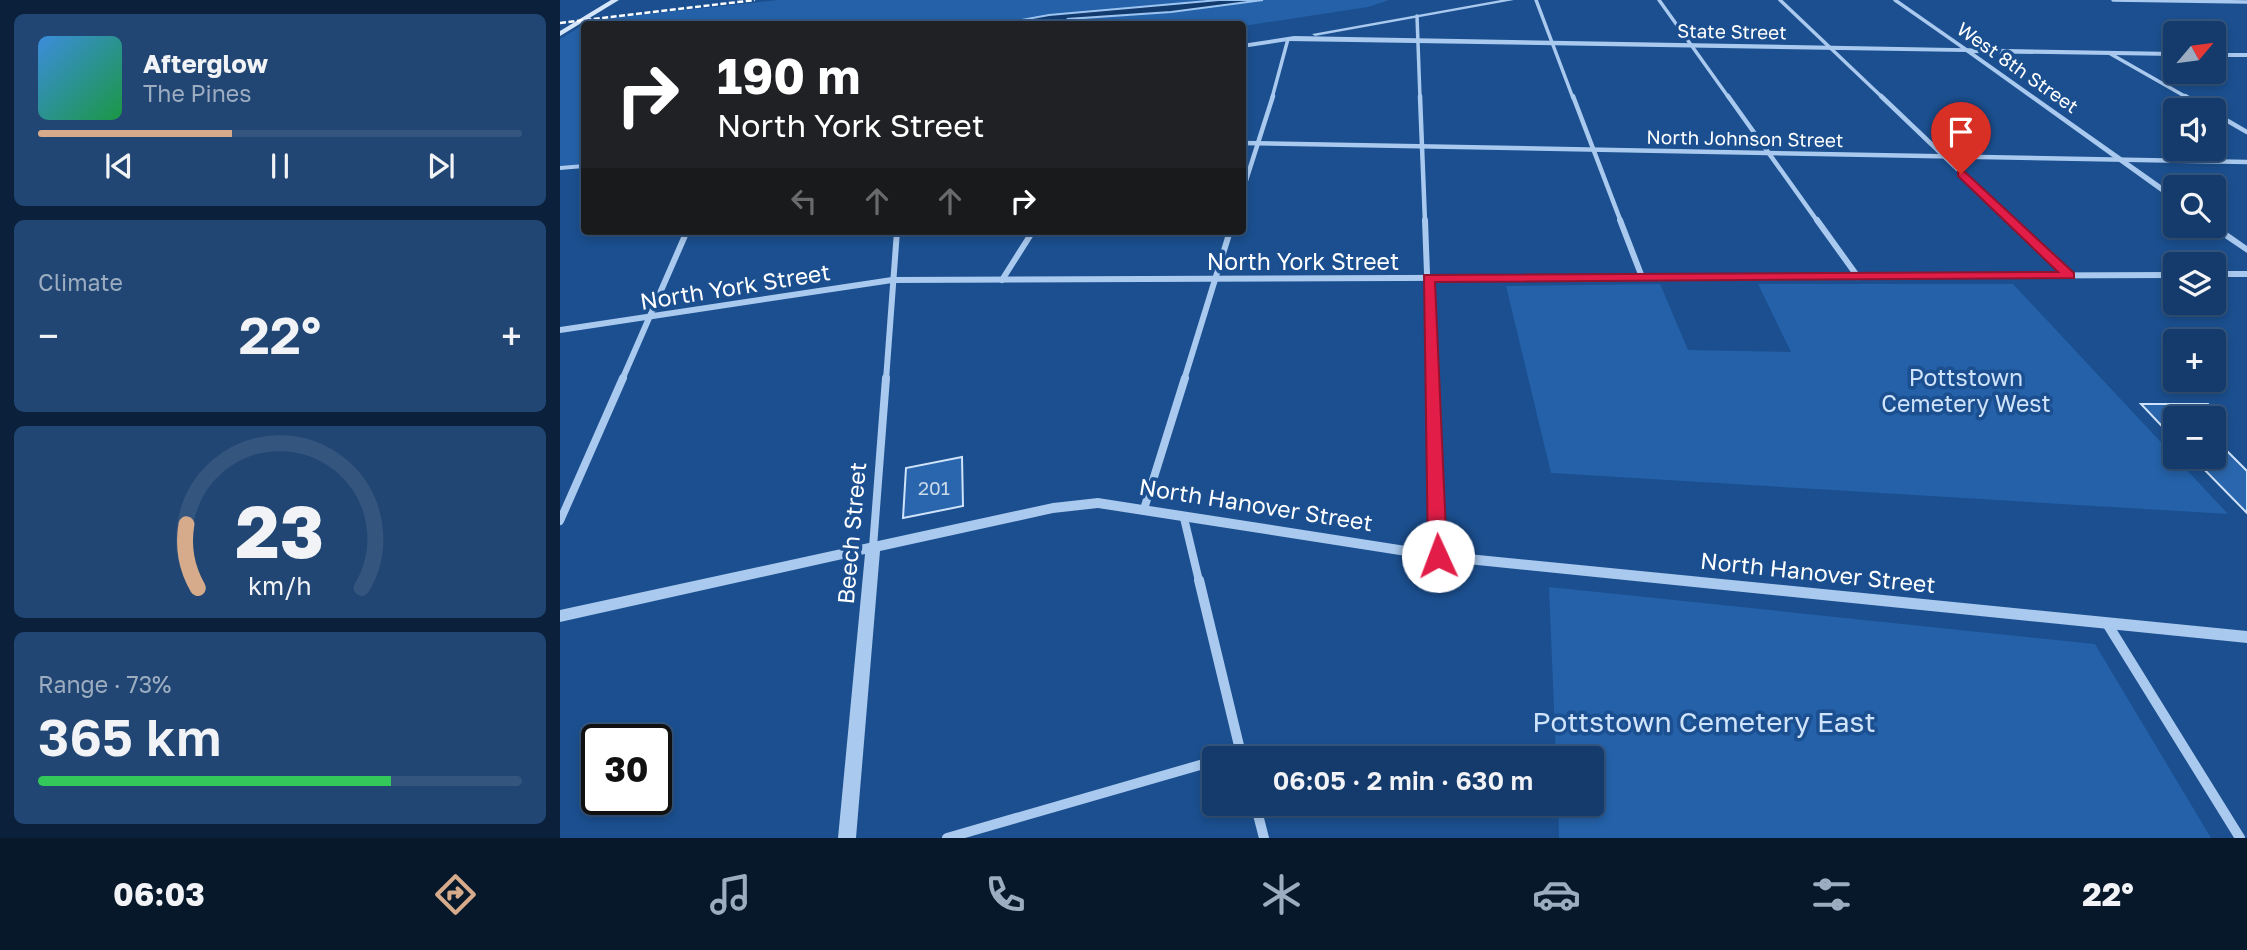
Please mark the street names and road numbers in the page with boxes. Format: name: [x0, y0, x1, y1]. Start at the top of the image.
street label: West 8th Street: [1953, 17, 2083, 117]
street label: State Street: [1677, 19, 1787, 43]
street label: North Johnson Street: [1646, 125, 1844, 151]
street label: North York Street: [1207, 247, 1399, 275]
street label: North York Street: [638, 257, 832, 315]
street label: Beech Street: [831, 461, 871, 605]
street label: North Hanover Street: [1137, 472, 1375, 536]
street label: North Hanover Street: [1699, 546, 1937, 598]

